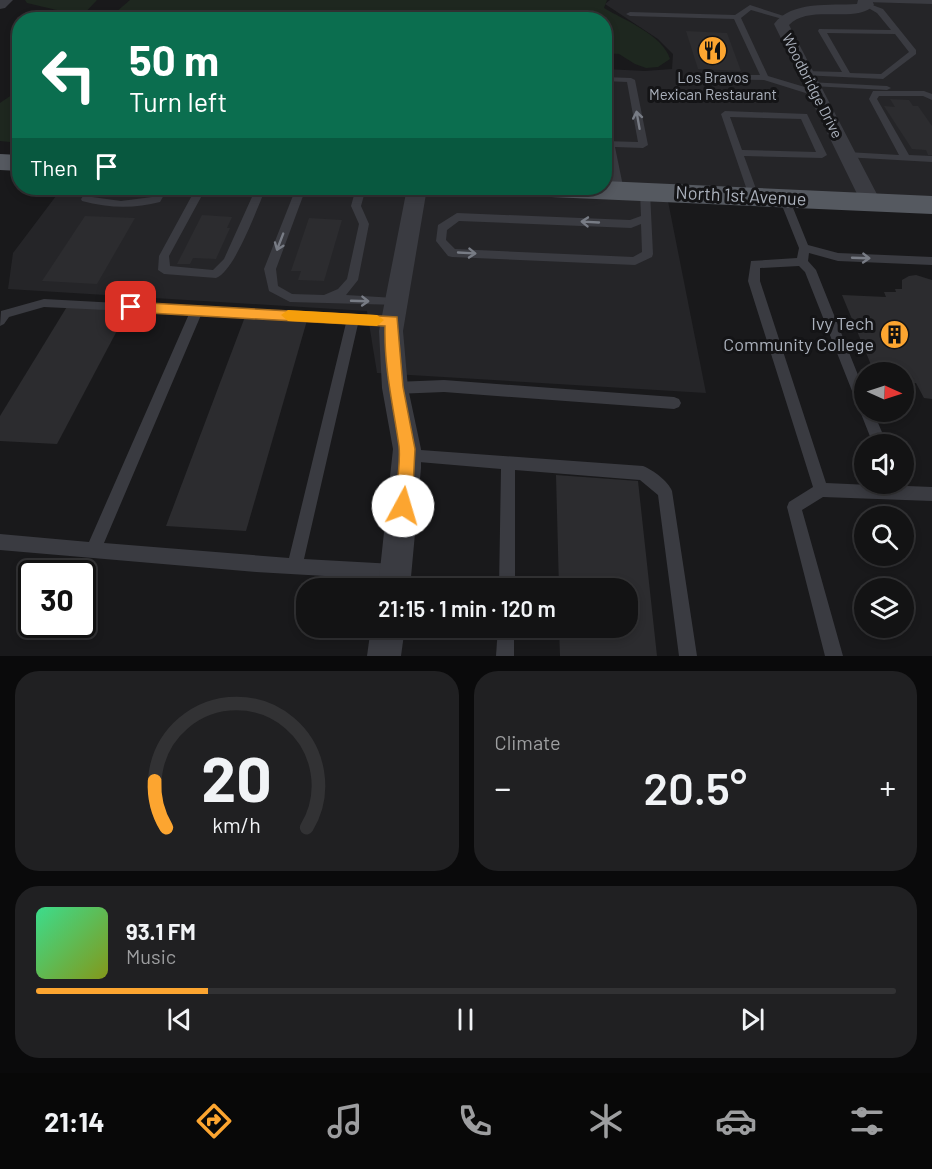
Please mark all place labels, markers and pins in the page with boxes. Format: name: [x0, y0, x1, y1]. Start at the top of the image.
restaurant icon: Los Bravos Mexican Restaurant: [697, 35, 729, 67]
place label: Los Bravos Mexican Restaurant: [649, 68, 777, 103]
pin: [105, 281, 156, 332]
place label: Ivy Tech Community College: [723, 312, 874, 355]
building icon: Ivy Tech Community College: [879, 318, 911, 350]

